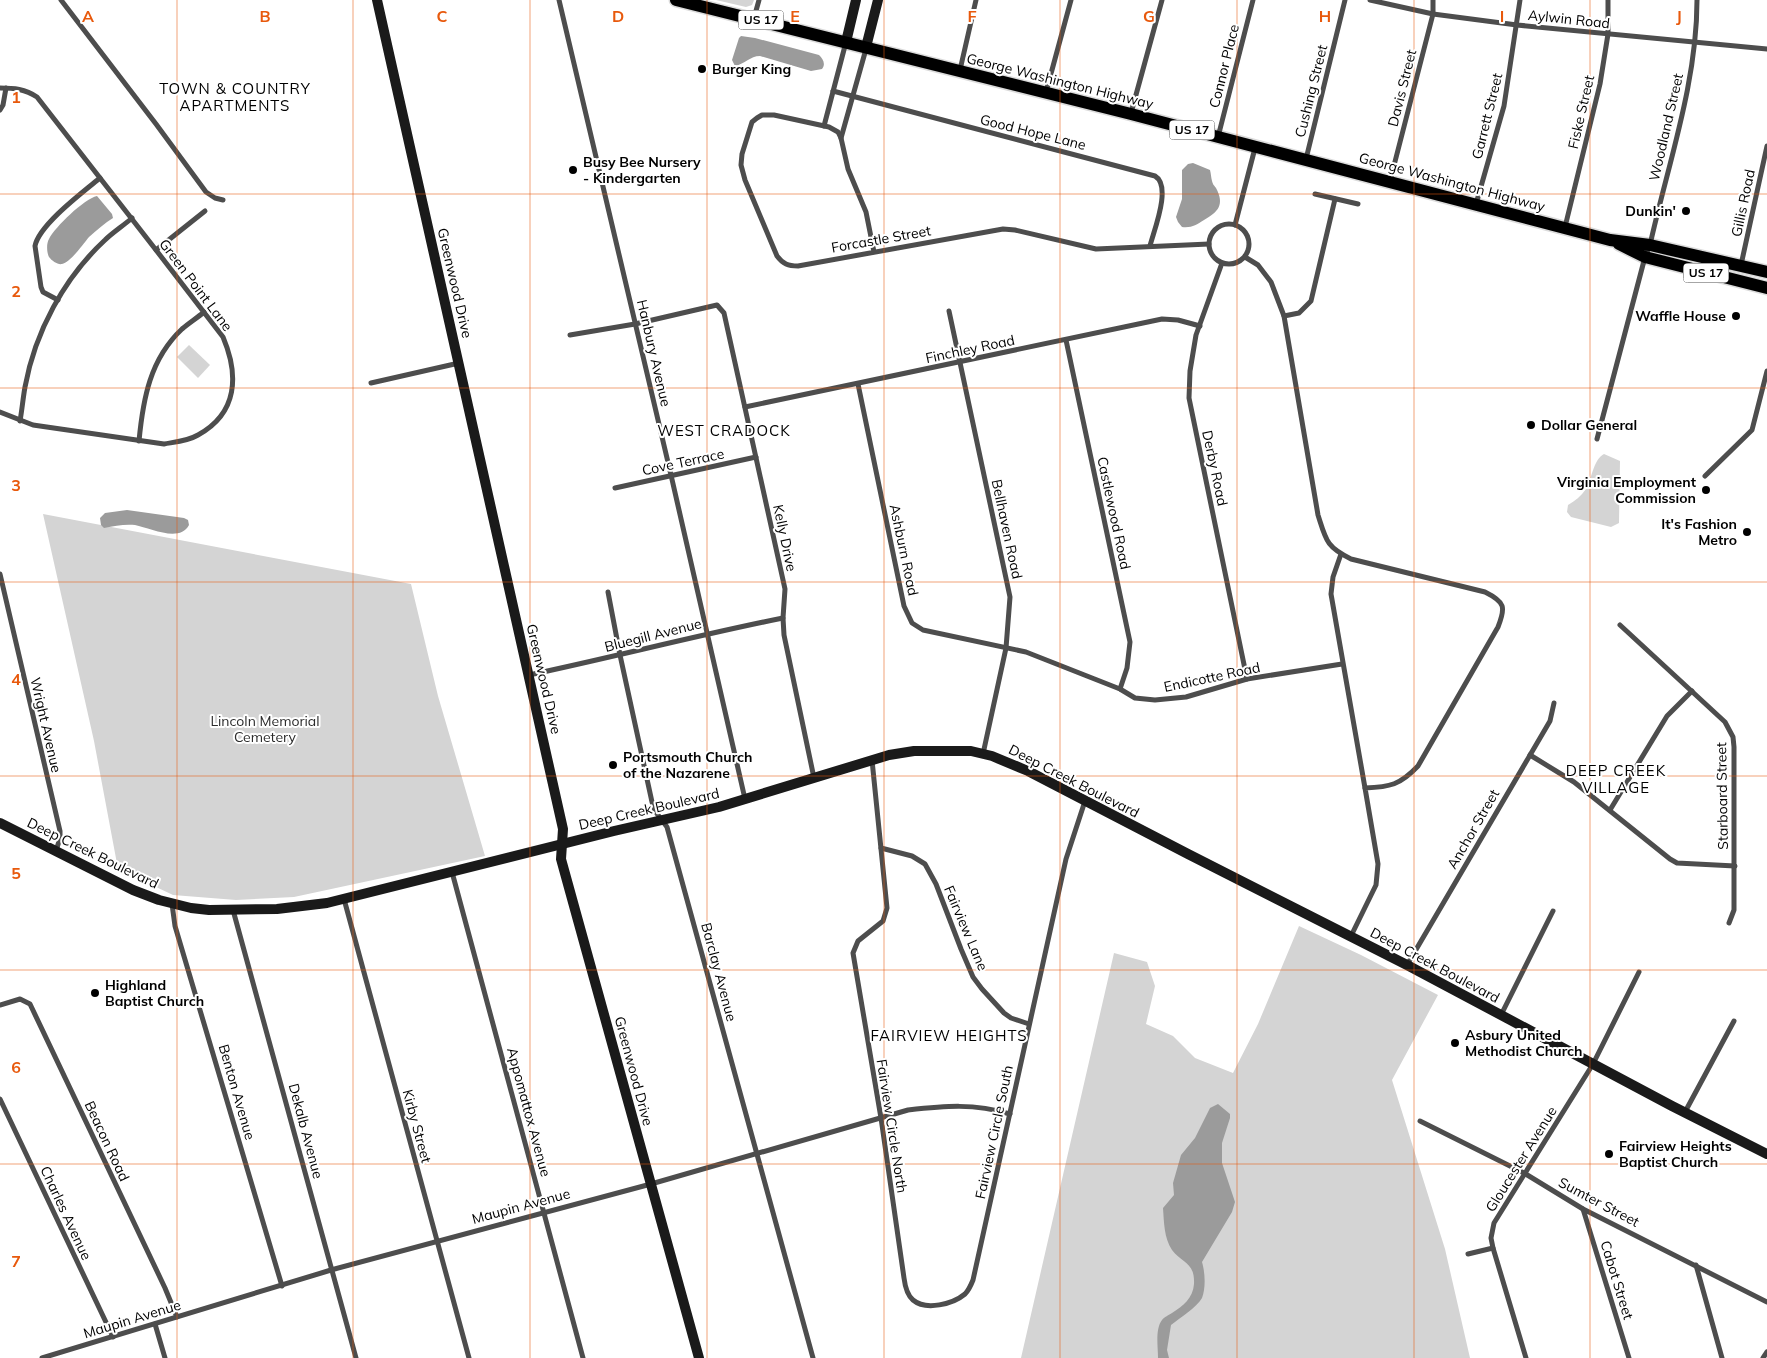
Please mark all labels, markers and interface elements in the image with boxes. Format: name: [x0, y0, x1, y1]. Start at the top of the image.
text: A: [82, 6, 94, 26]
text: B: [259, 6, 271, 26]
text: C: [437, 6, 448, 26]
text: D: [612, 6, 624, 26]
text: E: [790, 6, 800, 26]
text: F: [967, 6, 977, 26]
text: G: [1143, 6, 1155, 26]
text: H: [1319, 6, 1331, 26]
text: I: [1500, 6, 1504, 26]
street label: Aylwin Road: [1527, 6, 1611, 32]
text: J: [1676, 6, 1682, 26]
road number: US 17: [738, 10, 784, 30]
street label: Connor Place: [1205, 22, 1243, 110]
street label: Cushing Street: [1291, 43, 1331, 139]
street label: Davis Street: [1384, 47, 1420, 128]
street label: George Washington Highway: [965, 49, 1156, 113]
place label: Burger King: [712, 60, 791, 78]
marker: Burger King: [696, 63, 708, 75]
street label: Garrett Street: [1468, 71, 1506, 161]
street label: Woodland Street: [1645, 71, 1687, 183]
street label: Fiske Street: [1564, 73, 1598, 151]
district label: TOWN & COUNTRY APARTMENTS: [159, 79, 311, 115]
text: 1: [11, 87, 21, 107]
street label: Good Hope Lane: [978, 110, 1088, 154]
road number: US 17: [1170, 120, 1214, 140]
street label: George Washington Highway: [1357, 148, 1548, 216]
place label: Busy Bee Nursery - Kindergarten: [583, 153, 701, 187]
marker: Busy Bee Nursery - Kindergarten: [567, 164, 579, 176]
street label: Gillis Road: [1727, 168, 1759, 238]
place label: Dunkin': [1625, 202, 1676, 220]
marker: Dunkin': [1680, 205, 1692, 217]
street label: Forcastle Street: [830, 221, 932, 257]
street label: Greenwood Drive: [434, 226, 476, 340]
street label: Green Point Lane: [155, 235, 237, 335]
road number: US 17: [1684, 264, 1728, 282]
text: 2: [11, 281, 21, 301]
street label: Hanbury Avenue: [633, 298, 675, 408]
place label: Waffle House: [1635, 307, 1726, 325]
marker: Waffle House: [1730, 310, 1742, 322]
street label: Finchley Road: [924, 331, 1016, 367]
place label: Dollar General: [1541, 416, 1637, 434]
marker: Dollar General: [1525, 419, 1537, 431]
district label: WEST CRADOCK: [657, 421, 791, 440]
street label: Derby Road: [1198, 429, 1232, 507]
street label: Cove Terrace: [640, 445, 726, 479]
street label: Castlewood Road: [1093, 455, 1135, 571]
place label: Virginia Employment Commission: [1556, 473, 1697, 507]
text: 3: [11, 475, 21, 495]
street label: Bellhaven Road: [988, 478, 1026, 580]
marker: Virginia Employment Commission: [1700, 484, 1712, 496]
street label: Kelly Drive: [769, 503, 801, 573]
street label: Ashburn Road: [886, 503, 922, 597]
place label: It's Fashion Metro: [1661, 515, 1737, 549]
marker: It's Fashion Metro: [1741, 526, 1753, 538]
street label: Bluegill Avenue: [603, 614, 703, 656]
street label: Greenwood Drive: [523, 622, 565, 736]
street label: Endicotte Road: [1162, 658, 1262, 696]
text: 4: [11, 669, 21, 689]
street label: Wright Avenue: [26, 676, 66, 774]
park label: Lincoln Memorial Cemetery: [210, 712, 320, 746]
street label: Deep Creek Boulevard: [1006, 740, 1142, 822]
street label: Starboard Street: [1712, 742, 1732, 850]
place label: Portsmouth Church of the Nazarene: [623, 748, 753, 782]
marker: Portsmouth Church of the Nazarene: [607, 759, 619, 771]
district label: DEEP CREEK VILLAGE: [1566, 761, 1666, 797]
street label: Deep Creek Boulevard: [577, 784, 721, 834]
street label: Anchor Street: [1443, 786, 1503, 872]
street label: Deep Creek Boulevard: [24, 813, 162, 893]
text: 5: [11, 863, 21, 883]
street label: Fairview Lane: [940, 883, 992, 973]
street label: Barclay Avenue: [697, 921, 741, 1023]
street label: Deep Creek Boulevard: [1367, 923, 1503, 1007]
place label: Highland Baptist Church: [105, 976, 204, 1010]
marker: Highland Baptist Church: [89, 987, 101, 999]
street label: Greenwood Drive: [611, 1014, 657, 1128]
district label: FAIRVIEW HEIGHTS: [870, 1026, 1028, 1045]
place label: Asbury United Methodist Church: [1465, 1026, 1583, 1060]
marker: Asbury United Methodist Church: [1449, 1037, 1461, 1049]
street label: Benton Avenue: [215, 1042, 259, 1142]
street label: Appomattox Avenue: [503, 1045, 555, 1179]
text: 6: [11, 1057, 21, 1077]
street label: Fairview Circle North: [873, 1058, 911, 1194]
street label: Fairview Circle South: [971, 1063, 1017, 1201]
street label: Dekalb Avenue: [285, 1081, 327, 1181]
street label: Kirby Street: [399, 1087, 435, 1165]
street label: Beacon Road: [81, 1098, 133, 1184]
street label: Gloucester Avenue: [1481, 1103, 1561, 1215]
place label: Fairview Heights Baptist Church: [1619, 1137, 1732, 1171]
marker: Fairview Heights Baptist Church: [1603, 1148, 1615, 1160]
street label: Charles Avenue: [36, 1163, 96, 1263]
street label: Sumter Street: [1555, 1173, 1643, 1231]
street label: Maupin Avenue: [470, 1184, 572, 1228]
street label: Cabot Street: [1597, 1238, 1638, 1322]
text: 7: [11, 1251, 21, 1271]
street label: Maupin Avenue: [81, 1296, 183, 1342]

